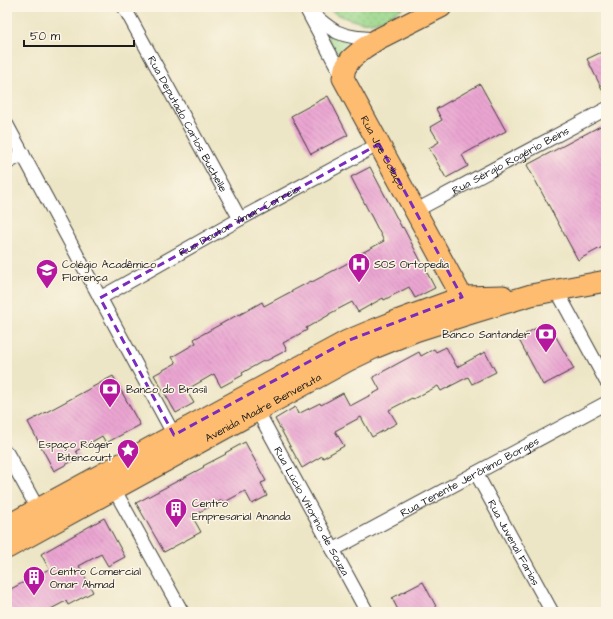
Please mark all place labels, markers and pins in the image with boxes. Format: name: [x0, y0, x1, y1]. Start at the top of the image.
hospital icon: SOS Ortopedia: [346, 251, 372, 284]
school or university icon: Colégio Acadêmico Florença: [34, 257, 60, 290]
place label: Colégio Acadêmico Florença: [62, 257, 157, 285]
place label: SOS Ortopedia: [374, 257, 449, 272]
bank icon: Banco Santander: [533, 321, 559, 354]
place label: Banco Santander: [442, 327, 530, 342]
bank icon: Banco do Brasil: [97, 376, 123, 409]
place label: Banco do Brasil: [126, 382, 207, 397]
place label: Espaço Róger Bitencourt: [39, 437, 113, 465]
place icon: Espaço Róger Bitencourt: [115, 437, 141, 470]
building icon: Centro Empresarial Ananda: [163, 496, 189, 529]
place label: Centro Empresarial Ananda: [192, 496, 291, 524]
building icon: Centro Comercial Omar Ahmad: [21, 564, 47, 597]
place label: Centro Comercial Omar Ahmad: [50, 564, 141, 592]

